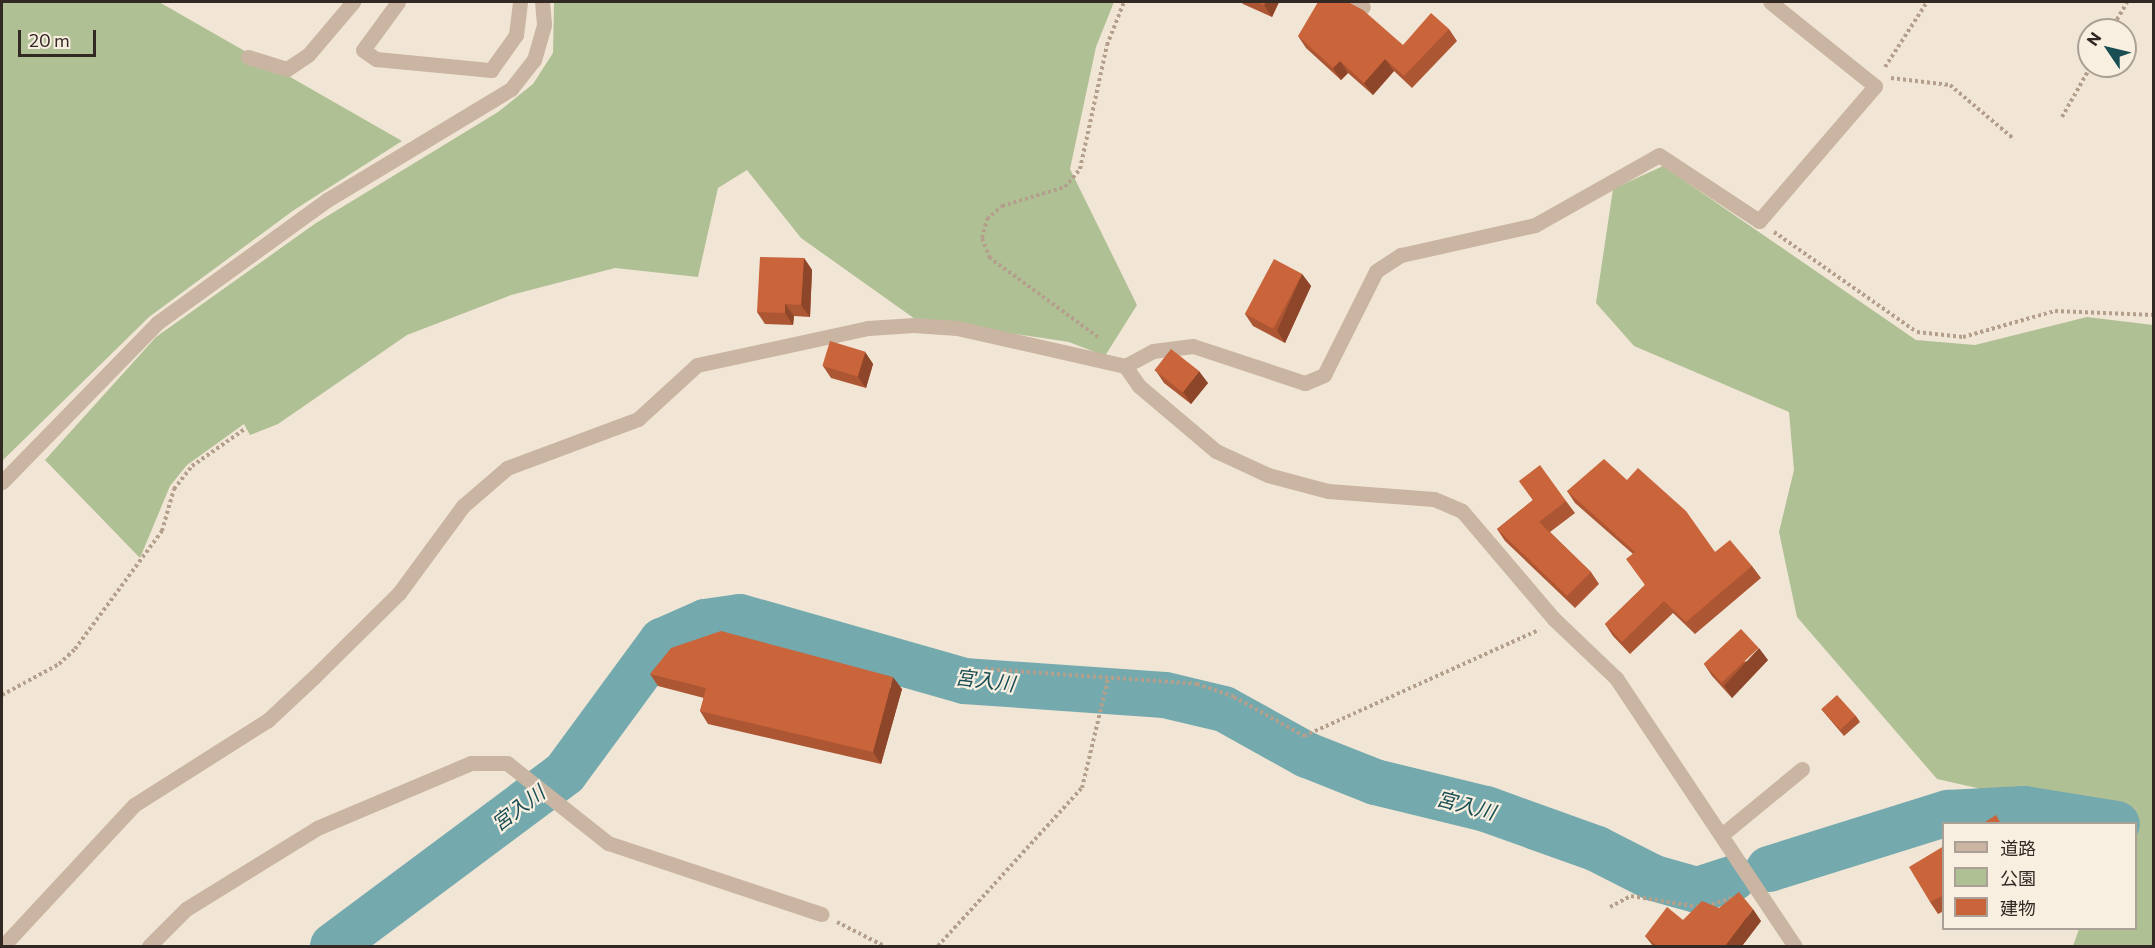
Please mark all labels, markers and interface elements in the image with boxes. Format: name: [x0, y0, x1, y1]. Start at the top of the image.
scale bar: [21, 18, 99, 56]
north arrow: [2077, 18, 2137, 78]
text: N: [2082, 28, 2105, 49]
text: 20 m: [29, 29, 70, 51]
water label: 宮入川: [954, 664, 1016, 696]
water label: 宮入川: [487, 780, 549, 836]
water label: 宮入川: [1434, 786, 1498, 824]
legend: [1942, 822, 2137, 930]
text: 道路: [2000, 837, 2036, 859]
text: 公園: [2000, 867, 2036, 889]
text: 建物: [2000, 897, 2036, 919]

